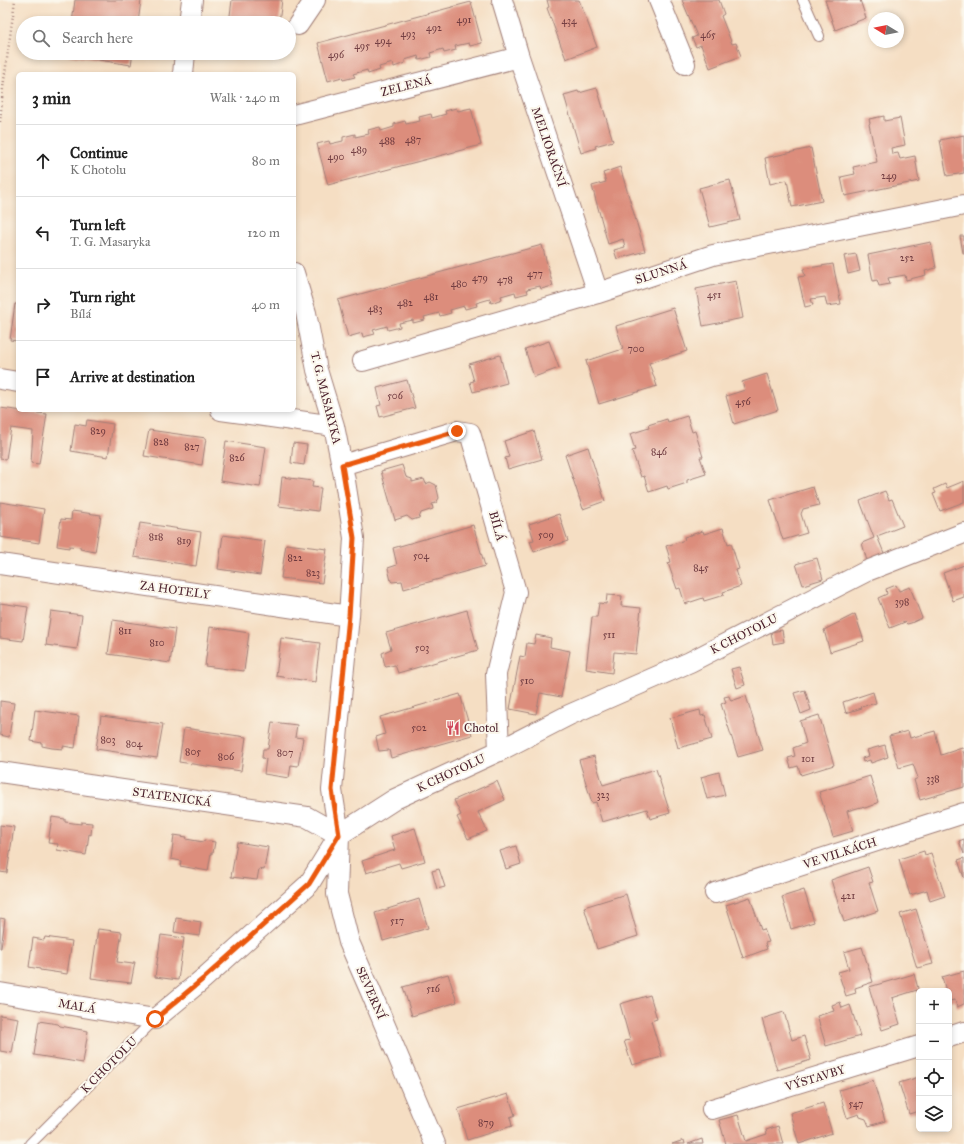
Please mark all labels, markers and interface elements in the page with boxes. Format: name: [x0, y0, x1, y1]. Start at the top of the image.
north arrow: [868, 12, 904, 48]
house number: 491: [457, 14, 471, 26]
house number: 434: [561, 15, 577, 27]
search box: [16, 16, 296, 60]
house number: 492: [426, 22, 442, 34]
icon: search: [30, 27, 52, 49]
house number: 493: [401, 28, 415, 40]
text: Search here: [62, 29, 133, 47]
house number: 465: [700, 29, 716, 41]
house number: 494: [375, 35, 392, 47]
house number: 495: [354, 40, 370, 52]
house number: 496: [328, 49, 345, 61]
street label: ZELENÁ: [379, 72, 433, 99]
text: 3 min: [32, 88, 71, 109]
text: Walk · 240 m: [210, 90, 280, 106]
street label: MELIORAČNÍ: [529, 105, 571, 190]
house number: 487: [405, 134, 421, 146]
house number: 488: [379, 135, 395, 147]
text: Continue: [70, 144, 128, 162]
house number: 489: [351, 144, 367, 156]
icon: ahead: [32, 150, 54, 172]
house number: 490: [328, 151, 345, 163]
text: 80 m: [252, 153, 280, 169]
text: K Chotolu: [70, 162, 126, 178]
house number: 249: [881, 170, 897, 182]
text: Turn left: [70, 216, 126, 234]
icon: left: [32, 222, 54, 244]
text: 120 m: [247, 225, 280, 241]
text: T. G. Masaryka: [70, 234, 150, 250]
house number: 252: [900, 252, 914, 264]
street label: SLUNNÁ: [633, 256, 689, 287]
house number: 477: [527, 268, 543, 280]
house number: 479: [472, 272, 488, 284]
house number: 478: [497, 274, 513, 286]
house number: 480: [451, 278, 468, 290]
text: Turn right: [70, 288, 135, 306]
house number: 451: [707, 289, 721, 301]
house number: 481: [424, 291, 438, 303]
icon: right: [32, 294, 54, 316]
text: 40 m: [251, 297, 280, 313]
house number: 482: [397, 297, 413, 309]
house number: 483: [368, 303, 382, 315]
text: Bílá: [70, 306, 91, 322]
house number: 700: [628, 343, 645, 355]
street label: T. G. MASARYKA: [308, 350, 344, 446]
icon: arrive: [32, 366, 54, 388]
text: Arrive at destination: [70, 368, 195, 386]
house number: 506: [387, 390, 404, 402]
house number: 456: [735, 396, 752, 408]
route end: [448, 422, 466, 440]
house number: 829: [90, 425, 106, 437]
house number: 828: [153, 436, 169, 448]
house number: 827: [184, 441, 200, 453]
house number: 846: [651, 446, 668, 458]
house number: 826: [229, 452, 246, 464]
street label: BÍLÁ: [486, 509, 510, 542]
house number: 509: [538, 529, 554, 541]
house number: 818: [149, 531, 163, 543]
house number: 819: [177, 535, 191, 547]
house number: 504: [413, 550, 429, 562]
house number: 822: [287, 552, 303, 564]
house number: 845: [693, 562, 709, 574]
house number: 823: [306, 567, 320, 579]
street label: ZA HOTELY: [139, 578, 211, 602]
house number: 398: [895, 596, 909, 608]
street label: K CHOTOLU: [708, 611, 781, 657]
house number: 811: [118, 625, 132, 637]
house number: 511: [603, 629, 615, 641]
house number: 810: [149, 637, 165, 649]
house number: 503: [415, 642, 429, 654]
house number: 510: [520, 675, 534, 687]
restaurant icon: Chotol: [445, 720, 461, 736]
place label: Chotol: [464, 721, 499, 735]
house number: 502: [411, 722, 427, 734]
house number: 803: [100, 734, 116, 746]
house number: 804: [126, 738, 143, 750]
house number: 805: [185, 746, 201, 758]
house number: 807: [277, 747, 293, 759]
house number: 806: [218, 751, 235, 763]
street label: K CHOTOLU: [415, 751, 488, 795]
house number: 101: [801, 753, 815, 765]
house number: 338: [926, 773, 940, 785]
street label: STATENICKÁ: [132, 784, 212, 809]
house number: 323: [597, 789, 609, 801]
street label: VE VILKÁCH: [800, 834, 879, 872]
house number: 421: [841, 890, 855, 902]
house number: 517: [390, 915, 404, 927]
street label: SEVERNÍ: [353, 964, 391, 1022]
house number: 516: [426, 983, 441, 995]
map controls: [916, 988, 952, 1132]
button: +: [916, 988, 952, 1024]
street label: MALÁ: [57, 995, 97, 1016]
route start: [146, 1010, 164, 1028]
button: −: [916, 1024, 952, 1060]
street label: K CHOTOLU: [78, 1034, 140, 1096]
street label: VÝSTAVBY: [782, 1060, 847, 1094]
button: locate: [916, 1060, 952, 1096]
button: layers: [916, 1096, 952, 1132]
house number: 547: [849, 1098, 863, 1110]
house number: 879: [478, 1117, 494, 1129]

